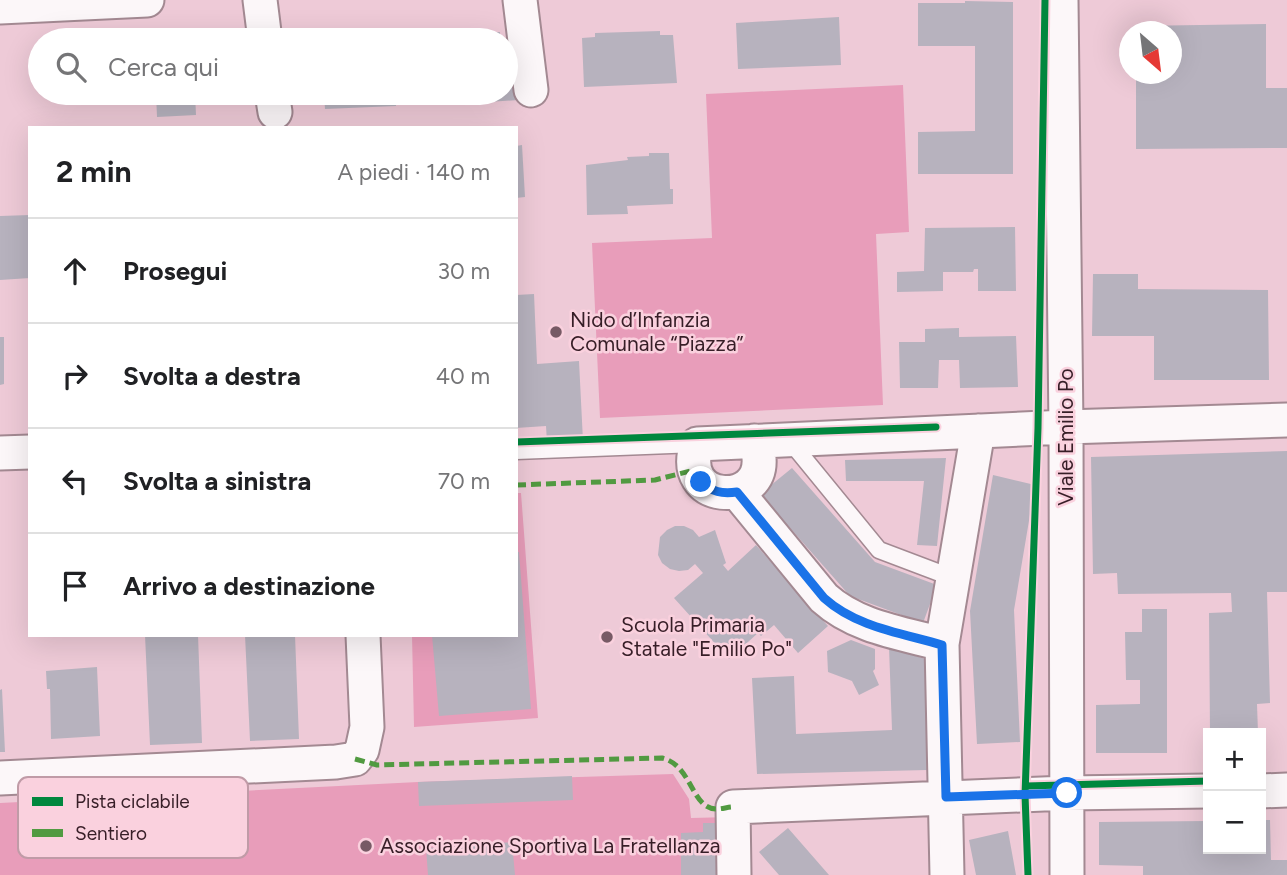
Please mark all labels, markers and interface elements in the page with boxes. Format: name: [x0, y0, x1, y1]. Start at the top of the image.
north arrow: [1119, 21, 1182, 84]
search box: [28, 28, 518, 105]
icon: search: [52, 48, 90, 86]
text: Cerca qui: [108, 51, 219, 83]
text: 2 min: [56, 153, 132, 190]
text: A piedi · 140 m: [337, 158, 490, 186]
icon: ahead: [56, 252, 94, 290]
text: Prosegui: [123, 255, 227, 287]
text: 30 m: [437, 257, 490, 285]
place label: Nido d’Infanzia Comunale “Piazza”: [570, 307, 744, 356]
marker: Nido d’Infanzia Comunale “Piazza”: [548, 324, 564, 340]
icon: right: [56, 357, 94, 395]
text: Svolta a destra: [123, 360, 301, 392]
text: 40 m: [436, 362, 490, 390]
street label: Viale Emilio Po: [1053, 368, 1078, 506]
icon: left: [56, 462, 94, 500]
text: Svolta a sinistra: [123, 465, 311, 497]
route end: [685, 466, 716, 497]
text: 70 m: [438, 467, 490, 495]
icon: arrive: [56, 567, 94, 605]
text: Arrivo a destinazione: [123, 570, 375, 602]
place label: Scuola Primaria Statale "Emilio Po": [621, 612, 792, 661]
marker: Scuola Primaria Statale "Emilio Po": [599, 629, 615, 645]
map controls: [1203, 728, 1266, 854]
button: +: [1203, 728, 1266, 791]
legend: [18, 777, 248, 858]
route start: [1051, 777, 1082, 808]
text: Pista ciclabile: [75, 790, 190, 813]
button: −: [1203, 791, 1266, 854]
text: Sentiero: [75, 822, 147, 845]
place label: Associazione Sportiva La Fratellanza: [380, 833, 720, 858]
marker: Associazione Sportiva La Fratellanza: [358, 838, 374, 854]

